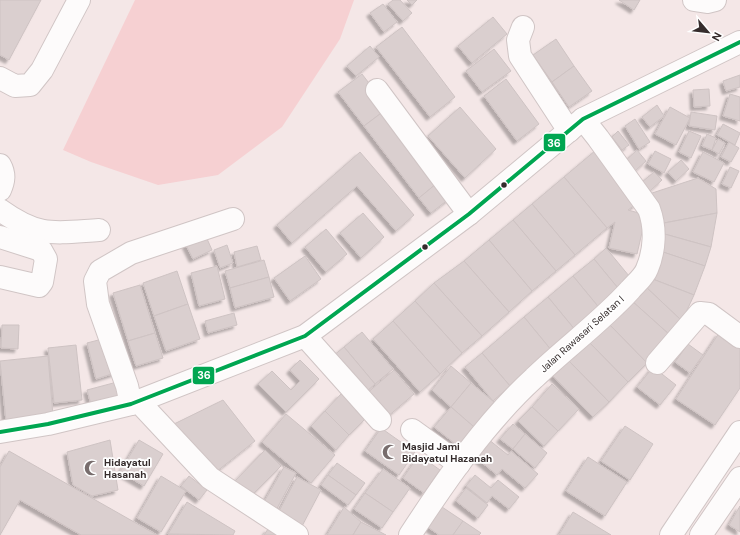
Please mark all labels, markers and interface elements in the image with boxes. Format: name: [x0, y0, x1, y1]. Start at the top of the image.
north arrow: [688, 12, 728, 52]
text: N: [709, 30, 725, 44]
line badge: 36: [543, 133, 566, 152]
text: 36: [547, 136, 561, 150]
unlabelled marker: [499, 180, 509, 190]
unlabelled marker: [420, 242, 430, 252]
street label: Jalan Rawasari Selatan I: [537, 293, 627, 375]
line badge: 36: [192, 366, 215, 385]
text: 36: [197, 368, 211, 382]
place label: Masjid Jami Bidayatul Hazanah: [402, 440, 492, 465]
mosque icon: Masjid Jami Bidayatul Hazanah: [381, 443, 399, 461]
place label: Hidayatul Hasanah: [104, 456, 151, 481]
mosque icon: Hidayatul Hasanah: [83, 459, 101, 477]

